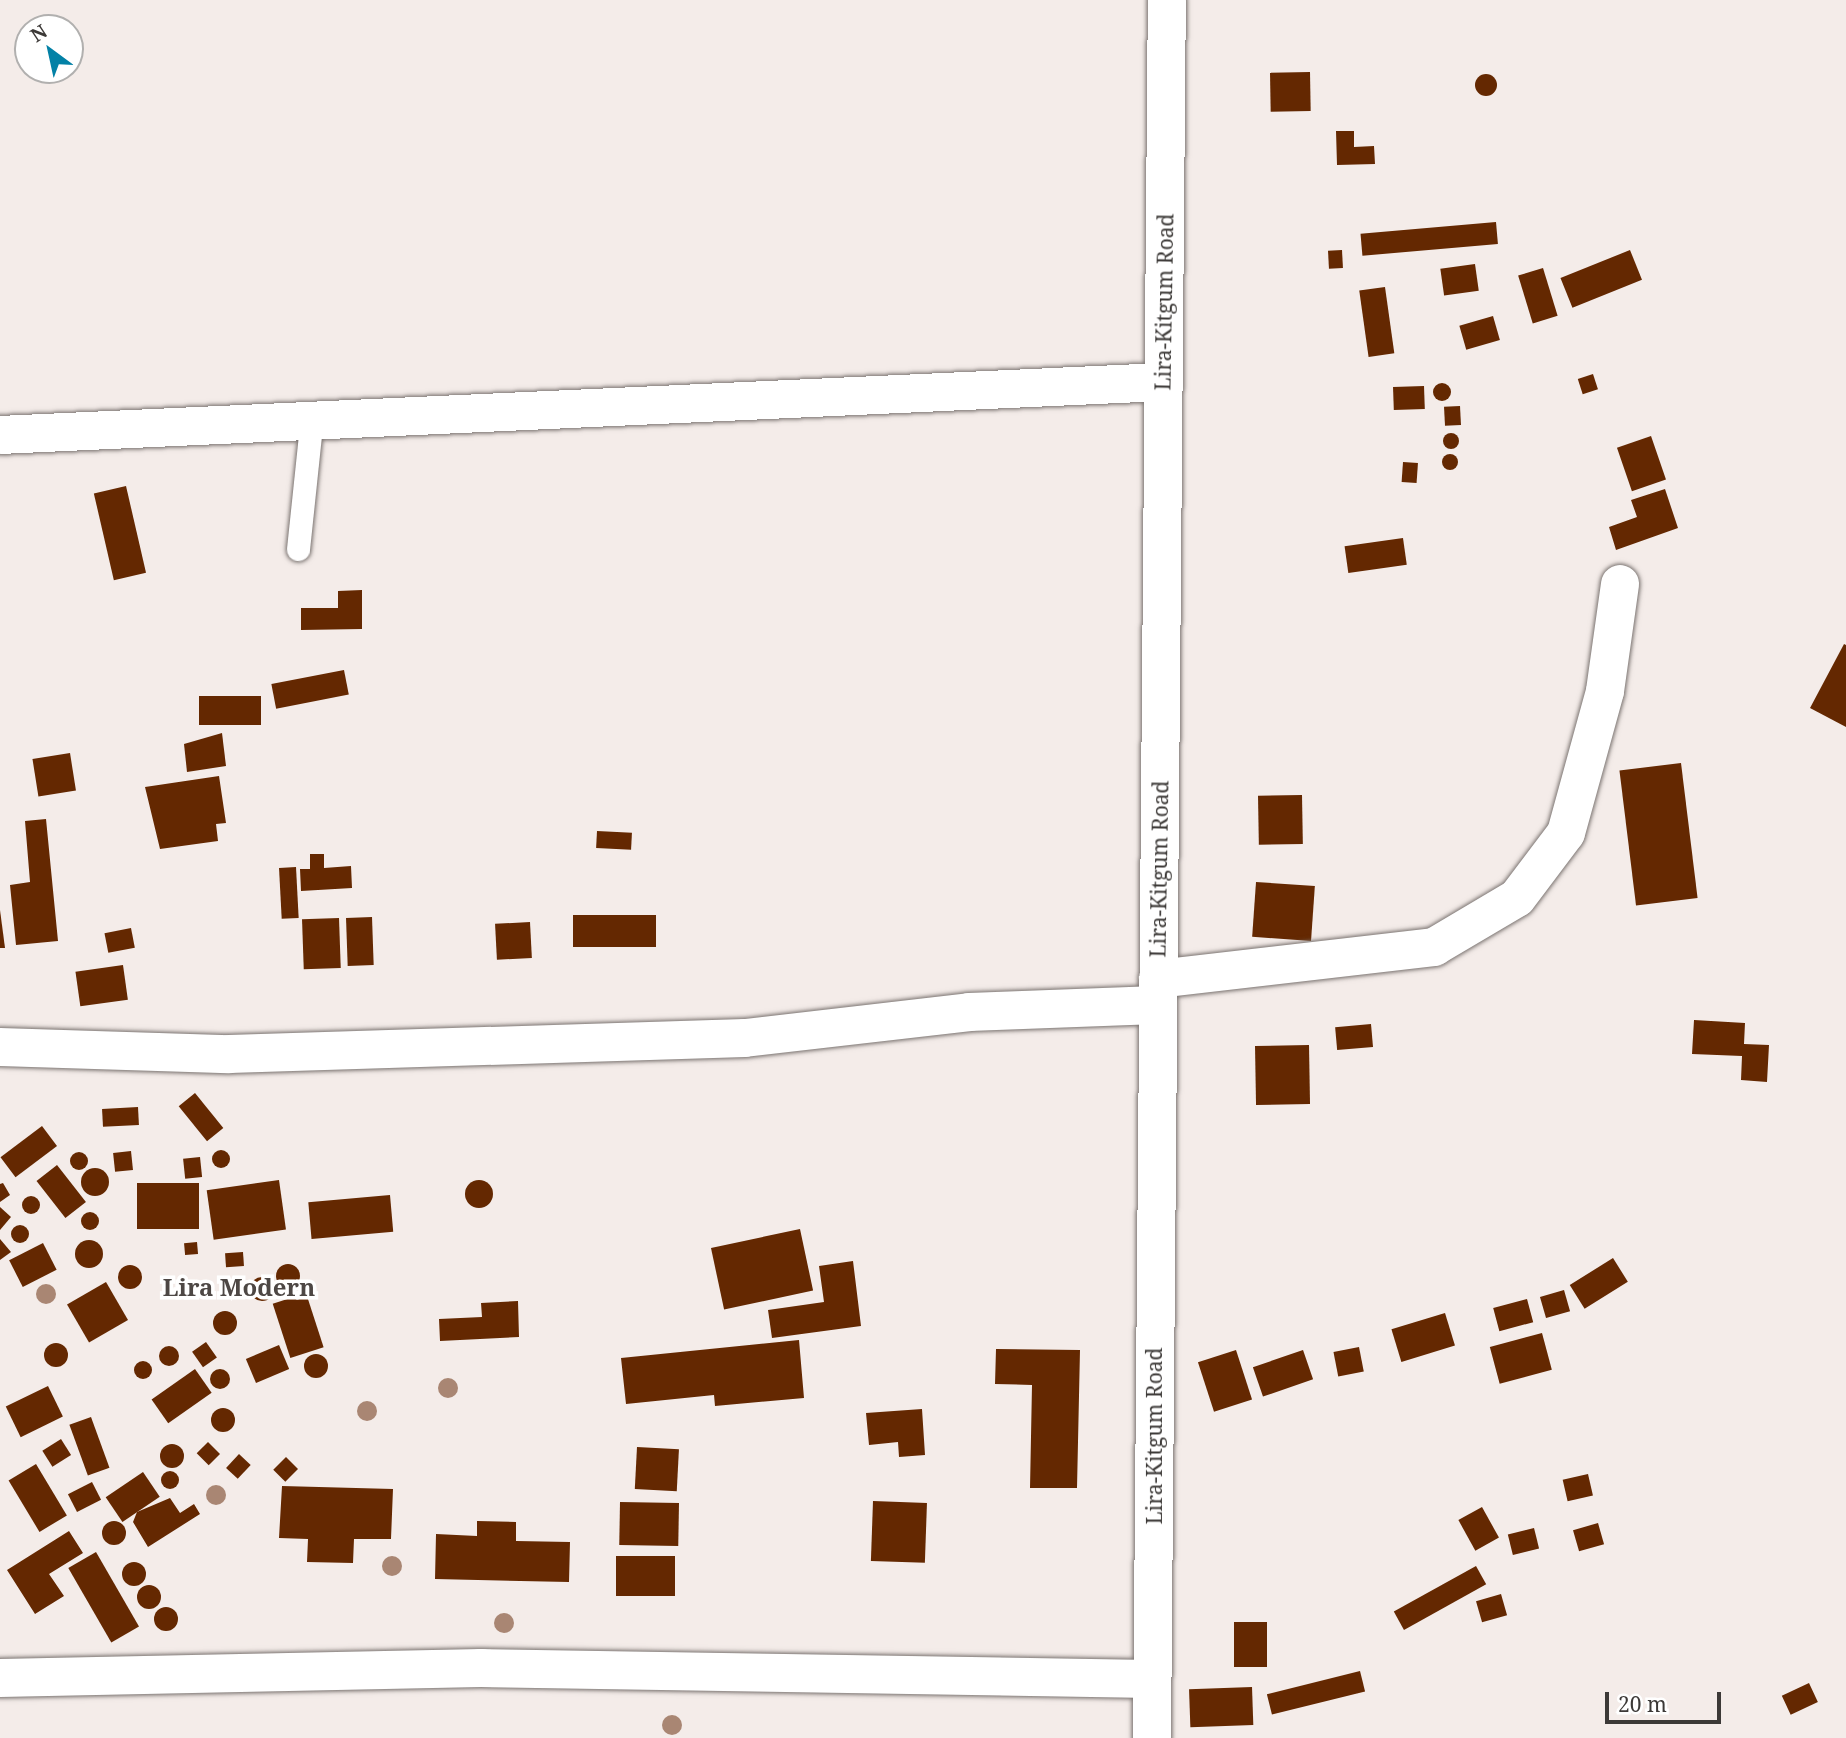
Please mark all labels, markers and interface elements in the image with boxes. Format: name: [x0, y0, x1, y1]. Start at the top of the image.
north arrow: [14, 14, 84, 84]
text: N: [25, 18, 52, 48]
street label: Lira-Kitgum Road: [1150, 213, 1178, 391]
street label: Lira-Kitgum Road: [1145, 780, 1173, 958]
district label: Lira Modern: [163, 1273, 315, 1301]
street label: Lira-Kitgum Road: [1141, 1348, 1167, 1524]
scale bar: [1608, 1678, 1724, 1722]
text: 20 m: [1618, 1690, 1667, 1718]

